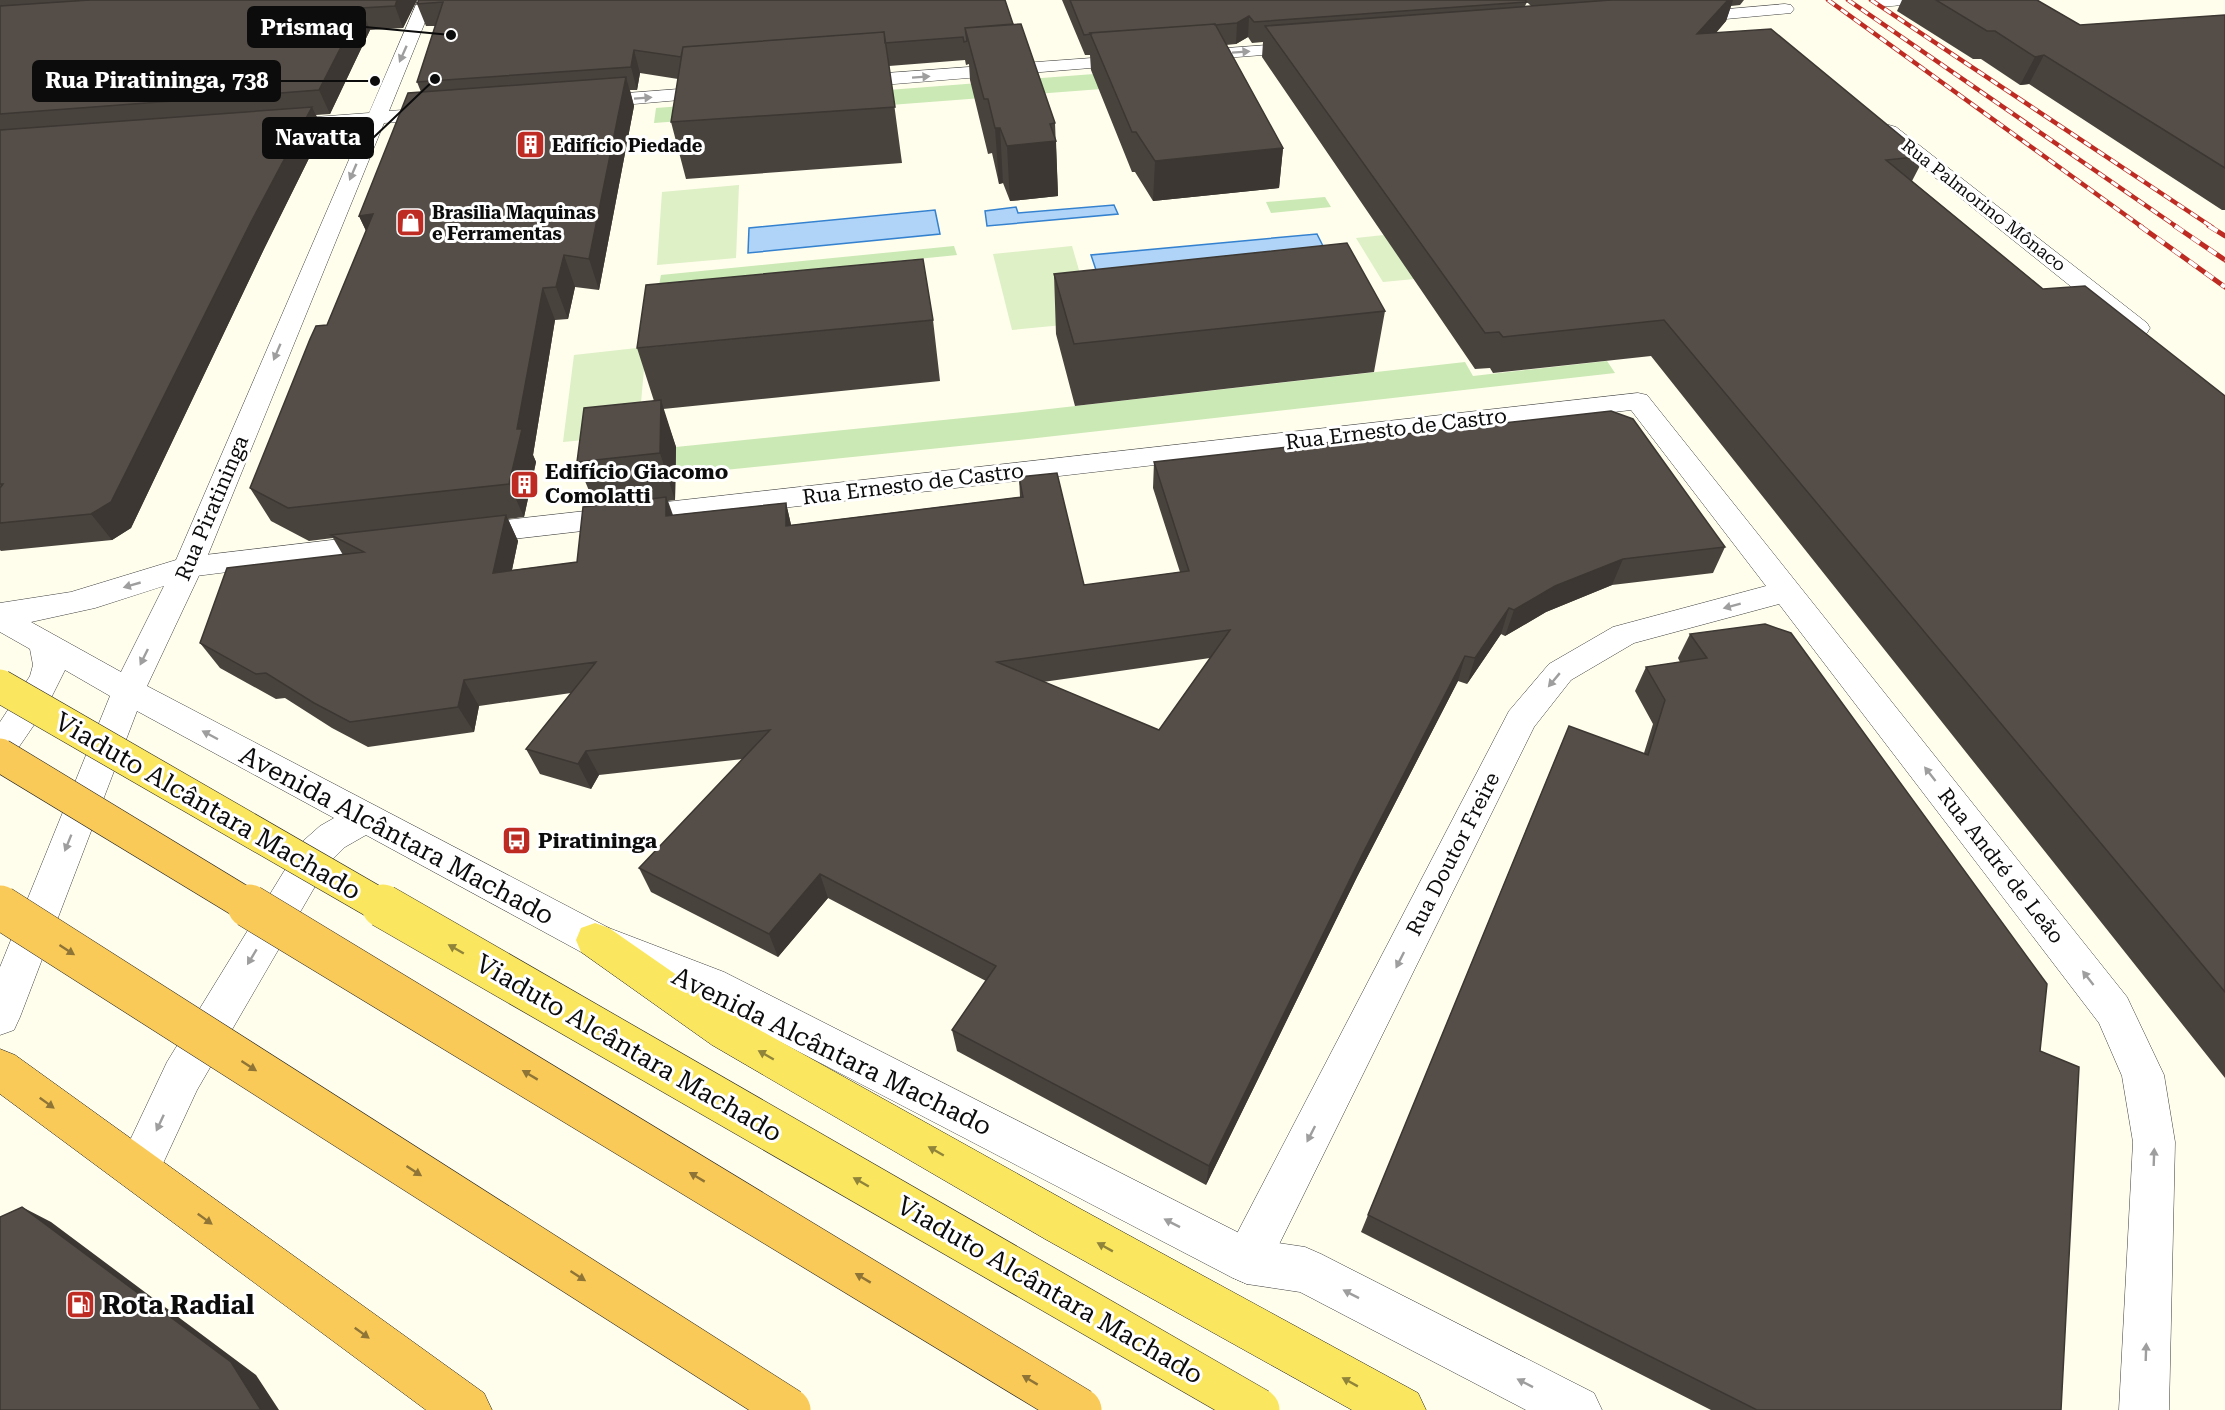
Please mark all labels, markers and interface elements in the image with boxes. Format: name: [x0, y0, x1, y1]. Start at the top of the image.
callout: Prismaq: [248, 7, 365, 47]
text: Prismaq: [261, 15, 354, 40]
one-way arrow: [398, 45, 408, 63]
one-way arrow: [1232, 47, 1251, 57]
callout: Rua Piratininga, 738: [33, 61, 280, 101]
text: Rua Piratininga, 738: [45, 68, 269, 93]
one-way arrow: [912, 72, 931, 81]
one-way arrow: [633, 93, 652, 103]
callout: Navatta: [263, 118, 373, 158]
text: Navatta: [275, 125, 361, 150]
building icon: Edifício Piedade: [515, 129, 547, 161]
street label: Rua Palmorino Mônaco: [1898, 134, 2070, 276]
place label: Edifício Piedade: [552, 135, 703, 156]
one-way arrow: [347, 163, 357, 181]
place label: Brasilia Maquinas e Ferramentas: [432, 202, 596, 244]
shop icon: Brasilia Maquinas e Ferramentas: [395, 206, 427, 238]
one-way arrow: [272, 343, 281, 361]
street label: Rua Ernesto de Castro: [1284, 404, 1508, 454]
street label: Rua Piratininga: [171, 431, 254, 584]
street label: Rua Ernesto de Castro: [801, 459, 1025, 509]
place label: Edifício Giacomo Comolatti: [545, 460, 728, 508]
building icon: Edifício Giacomo Comolatti: [508, 468, 540, 500]
one-way arrow: [123, 581, 141, 590]
one-way arrow: [1723, 602, 1741, 611]
one-way arrow: [140, 649, 149, 666]
one-way arrow: [1548, 672, 1561, 687]
street label: Viaduto Alcântara Machado: [50, 706, 366, 906]
one-way arrow: [201, 730, 218, 740]
street label: Avenida Alcântara Machado: [235, 739, 559, 931]
one-way arrow: [1924, 766, 1936, 782]
street label: Rua Doutor Freire: [1402, 768, 1504, 940]
street label: Rua André de Leão: [1933, 784, 2069, 948]
bus stop icon: Piratininga: [501, 825, 533, 857]
place label: Piratininga: [538, 829, 658, 853]
one-way arrow: [63, 834, 73, 852]
one-way arrow: [448, 943, 464, 954]
one-way arrow: [59, 944, 75, 955]
street label: Viaduto Alcântara Machado: [471, 948, 787, 1148]
one-way arrow: [247, 949, 258, 965]
one-way arrow: [1395, 951, 1404, 968]
street label: Avenida Alcântara Machado: [667, 960, 997, 1142]
one-way arrow: [2082, 970, 2094, 986]
one-way arrow: [757, 1050, 774, 1060]
one-way arrow: [241, 1060, 257, 1071]
one-way arrow: [522, 1070, 538, 1081]
one-way arrow: [40, 1097, 55, 1109]
one-way arrow: [155, 1114, 164, 1131]
one-way arrow: [1307, 1125, 1316, 1142]
one-way arrow: [928, 1146, 944, 1157]
one-way arrow: [2149, 1147, 2158, 1166]
one-way arrow: [405, 1165, 422, 1176]
one-way arrow: [689, 1171, 705, 1182]
one-way arrow: [853, 1177, 870, 1187]
street label: Viaduto Alcântara Machado: [892, 1190, 1208, 1390]
one-way arrow: [197, 1212, 212, 1224]
one-way arrow: [1163, 1218, 1180, 1228]
one-way arrow: [1097, 1242, 1114, 1252]
one-way arrow: [570, 1270, 586, 1281]
one-way arrow: [855, 1273, 871, 1284]
fuel station icon: Rota Radial: [65, 1289, 97, 1321]
one-way arrow: [1343, 1289, 1360, 1299]
place label: Rota Radial: [102, 1290, 255, 1320]
one-way arrow: [355, 1327, 370, 1339]
one-way arrow: [2142, 1342, 2151, 1361]
one-way arrow: [1022, 1374, 1038, 1385]
one-way arrow: [1341, 1377, 1358, 1387]
one-way arrow: [1516, 1378, 1533, 1388]

